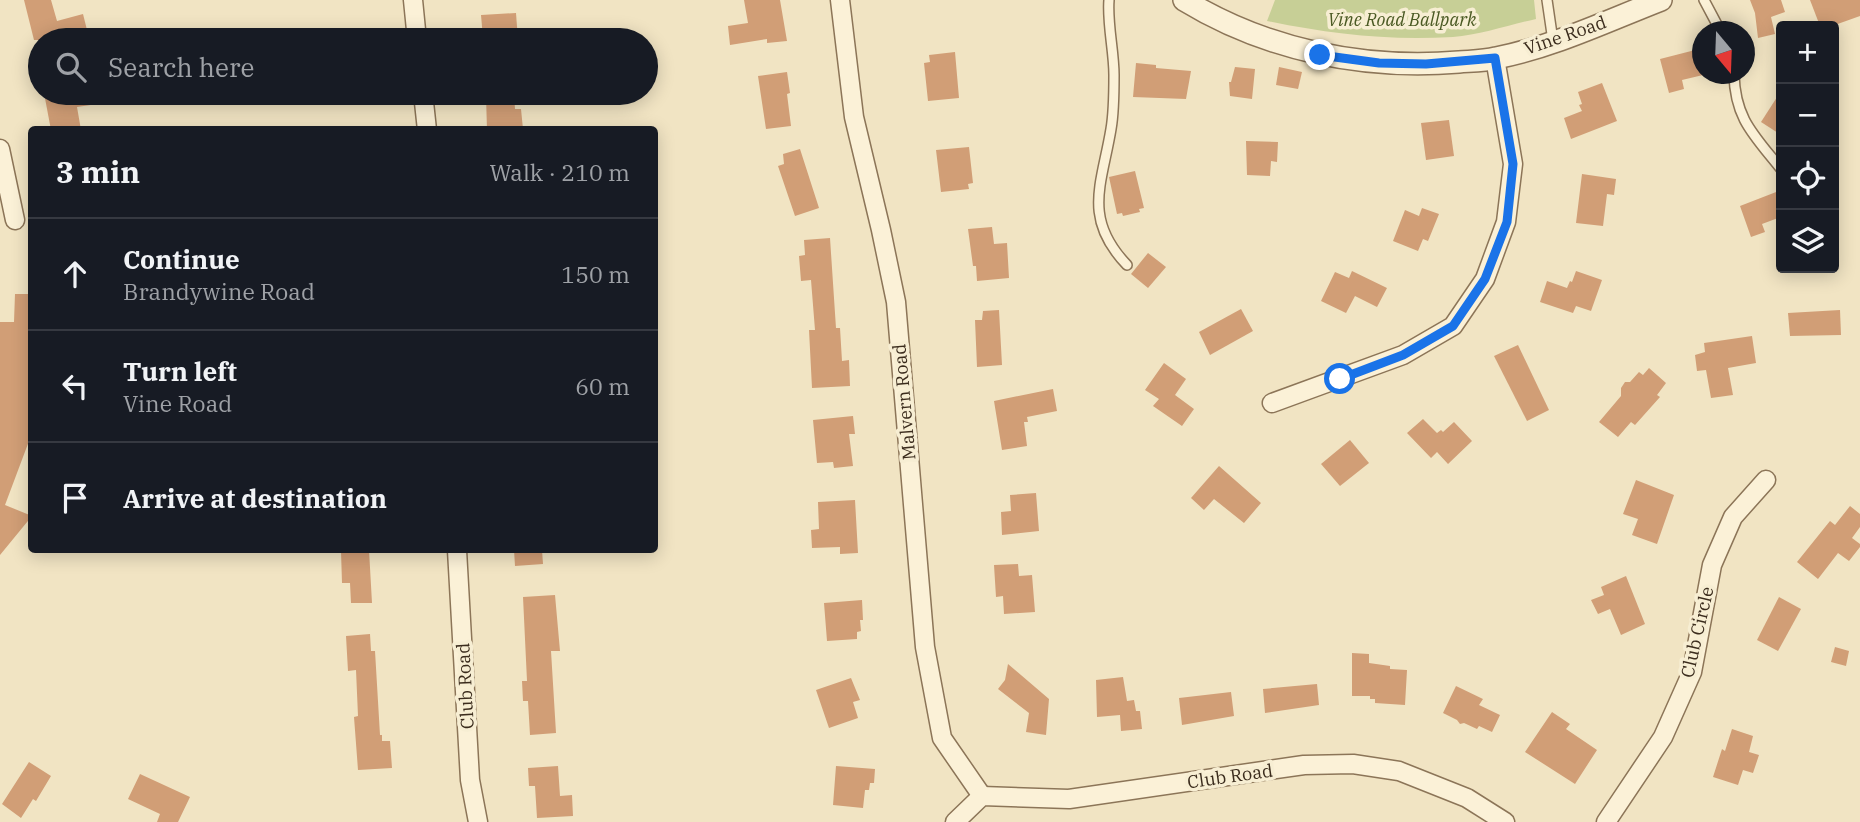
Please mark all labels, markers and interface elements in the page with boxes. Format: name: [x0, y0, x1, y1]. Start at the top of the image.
park label: Vine Road Ballpark: [1327, 8, 1477, 31]
street label: Vine Road: [1521, 10, 1609, 60]
north arrow: [1692, 21, 1755, 84]
map controls: [1776, 21, 1839, 273]
button: +: [1776, 21, 1839, 84]
search box: [28, 28, 658, 105]
route end: [1304, 39, 1335, 70]
icon: search: [52, 48, 90, 86]
text: Search here: [108, 50, 254, 84]
button: −: [1776, 84, 1839, 147]
button: locate: [1776, 147, 1839, 210]
text: 3 min: [56, 152, 140, 191]
text: Walk · 210 m: [489, 157, 630, 187]
button: layers: [1776, 210, 1839, 273]
text: Continue: [123, 242, 240, 276]
icon: ahead: [56, 255, 94, 293]
text: 150 m: [561, 259, 630, 289]
text: Brandywine Road: [123, 276, 315, 306]
street label: Malvern Road: [887, 343, 921, 461]
text: Turn left: [123, 354, 237, 388]
route start: [1324, 363, 1355, 394]
icon: left: [56, 367, 94, 405]
text: 60 m: [575, 371, 630, 401]
text: Vine Road: [123, 388, 232, 418]
icon: arrive: [56, 479, 94, 517]
text: Arrive at destination: [123, 481, 387, 515]
street label: Club Circle: [1675, 584, 1719, 680]
street label: Club Road: [451, 642, 479, 730]
street label: Club Road: [1186, 759, 1274, 793]

